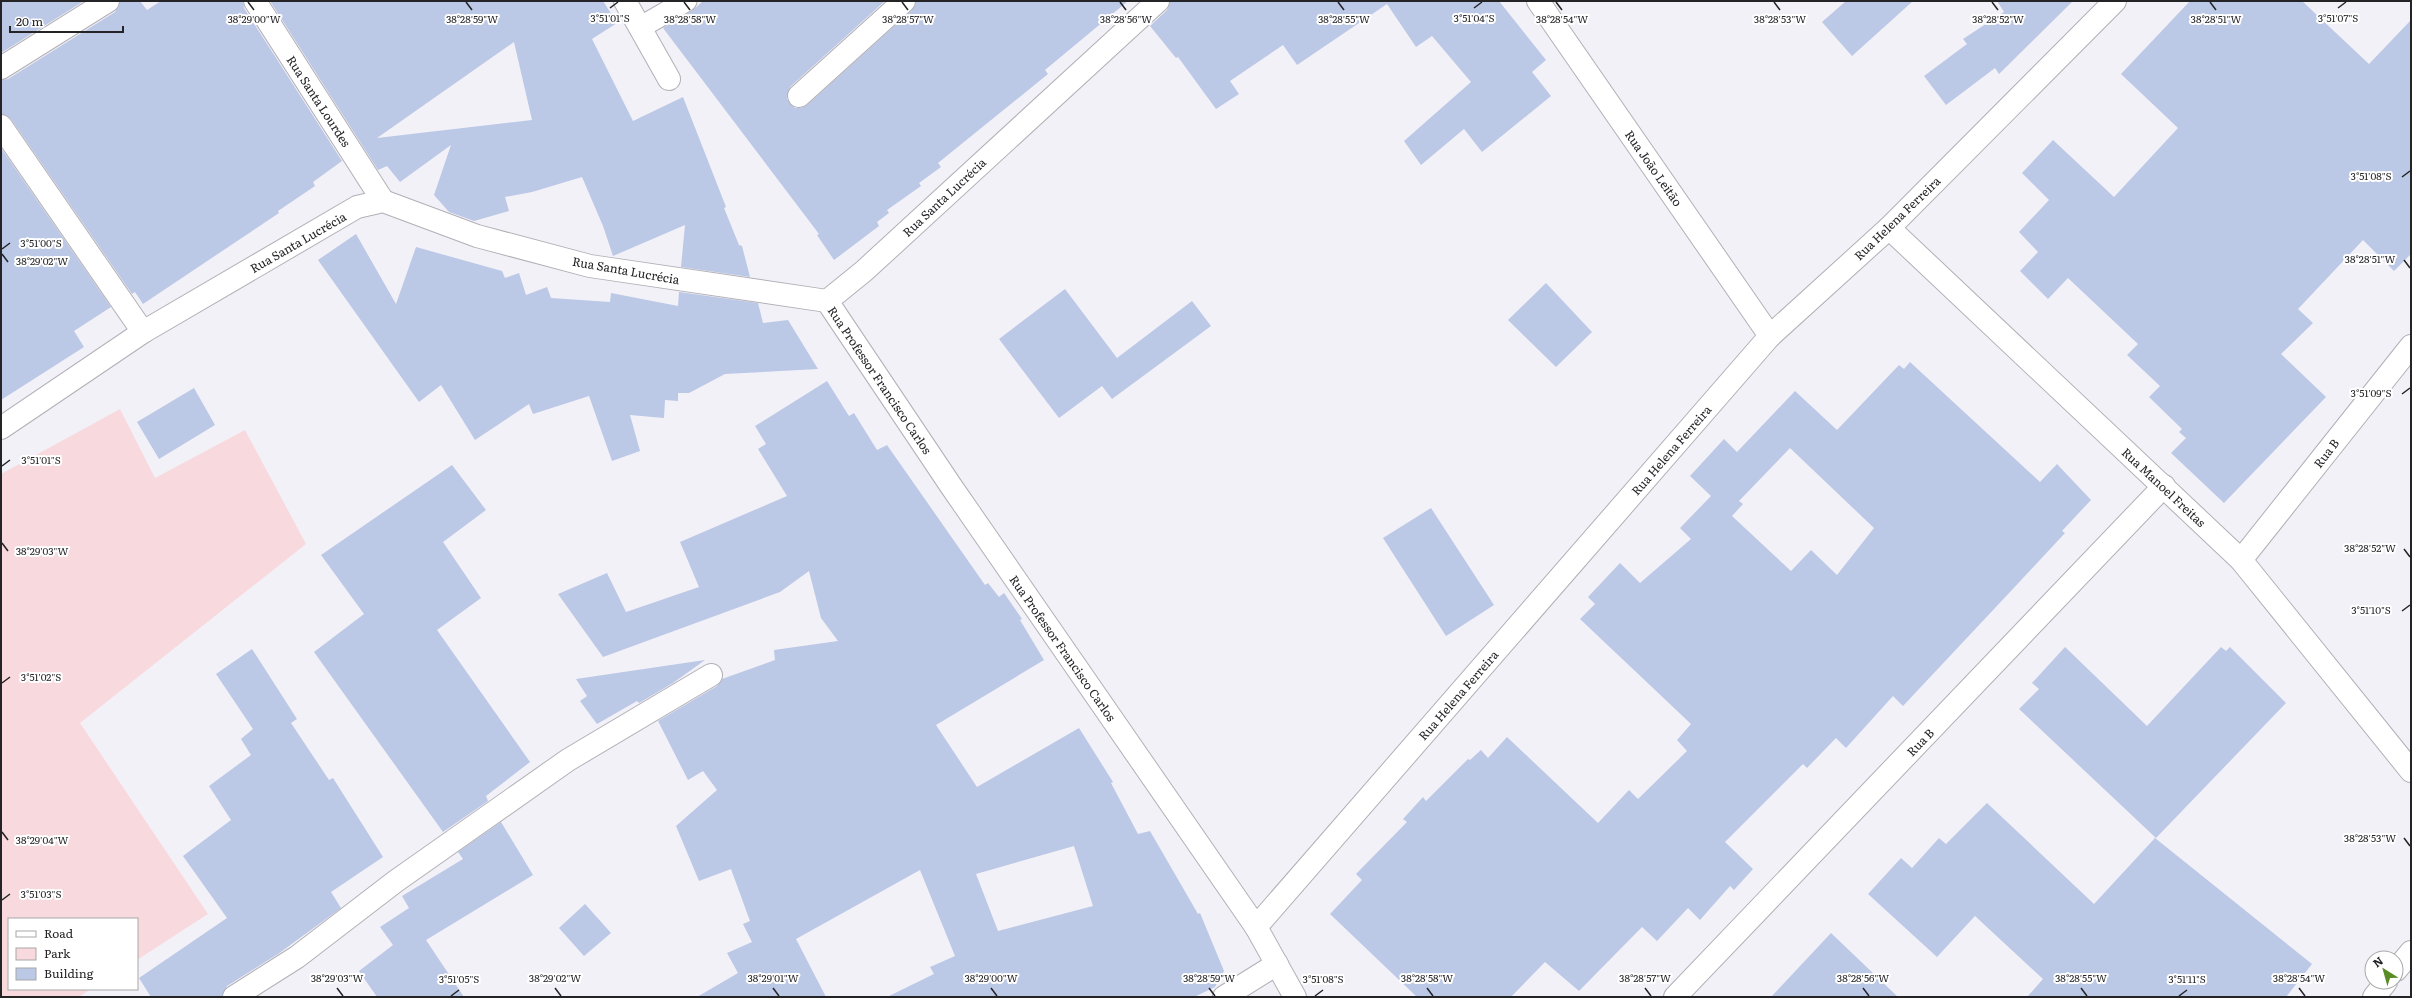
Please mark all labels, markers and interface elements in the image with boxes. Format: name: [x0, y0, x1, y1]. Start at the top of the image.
scale bar: [10, 8, 123, 34]
text: 3°51'01"S: [590, 10, 630, 25]
text: 3°51'04"S: [1453, 10, 1495, 25]
text: 3°51'07"S: [2318, 10, 2358, 25]
text: 38°29'00"W: [227, 11, 281, 26]
text: 38°28'59"W: [446, 11, 498, 26]
text: 38°28'58"W: [664, 11, 716, 26]
text: 38°28'57"W: [882, 11, 934, 26]
text: 38°28'56"W: [1100, 11, 1152, 26]
text: 38°28'55"W: [1318, 11, 1370, 26]
text: 38°28'54"W: [1536, 11, 1588, 26]
text: 38°28'53"W: [1754, 11, 1806, 26]
text: 38°28'52"W: [1972, 11, 2024, 26]
text: 38°28'51"W: [2191, 11, 2241, 26]
text: 20 m: [16, 12, 43, 30]
street label: Rua Santa Lourdes: [283, 52, 356, 151]
street label: Rua João Leitão: [1621, 126, 1687, 210]
street label: Rua Santa Lucrécia: [898, 153, 990, 241]
text: 3°51'08"S: [2350, 168, 2392, 183]
street label: Rua Helena Ferreira: [1850, 172, 1945, 264]
street label: Rua Santa Lucrécia: [247, 207, 350, 277]
text: 3°51'00"S: [20, 235, 62, 250]
text: 38°28'51"W: [2345, 251, 2395, 266]
street label: Rua Santa Lucrécia: [571, 252, 681, 288]
text: 38°29'02"W: [16, 253, 68, 268]
street label: Rua Professor Francisco Carlos: [824, 302, 937, 458]
text: 3°51'09"S: [2351, 385, 2391, 400]
street label: Rua Helena Ferreira: [1627, 401, 1716, 499]
street label: Rua B: [2309, 435, 2343, 471]
street label: Rua Manoel Freitas: [2118, 443, 2210, 531]
text: 3°51'01"S: [21, 452, 61, 467]
text: 38°28'52"W: [2344, 540, 2396, 555]
text: 38°29'03"W: [16, 543, 68, 558]
street label: Rua Professor Francisco Carlos: [1005, 571, 1121, 725]
text: 3°51'10"S: [2351, 602, 2391, 617]
street label: Rua Helena Ferreira: [1414, 646, 1503, 744]
text: 3°51'02"S: [21, 669, 61, 684]
street label: Rua B: [1902, 724, 1938, 760]
text: 38°28'53"W: [2344, 830, 2396, 845]
text: 38°29'04"W: [16, 832, 69, 847]
text: 3°51'03"S: [21, 886, 61, 901]
legend: [8, 918, 138, 990]
text: Road: [44, 924, 74, 942]
text: Park: [44, 944, 71, 962]
north arrow: [2364, 950, 2404, 990]
text: N: [2369, 952, 2386, 970]
text: Building: [44, 964, 94, 982]
text: 38°29'03"W: [311, 970, 363, 985]
text: 38°29'02"W: [529, 970, 581, 985]
text: 38°29'01"W: [747, 970, 799, 985]
text: 38°29'00"W: [964, 970, 1018, 985]
text: 38°28'59"W: [1183, 970, 1235, 985]
text: 38°28'58"W: [1401, 970, 1453, 985]
text: 38°28'57"W: [1619, 970, 1671, 985]
text: 38°28'56"W: [1837, 970, 1889, 985]
text: 38°28'55"W: [2055, 970, 2107, 985]
text: 38°28'54"W: [2273, 970, 2325, 985]
text: 3°51'05"S: [439, 971, 479, 986]
text: 3°51'08"S: [1302, 971, 1344, 986]
text: 3°51'11"S: [2168, 971, 2206, 986]

